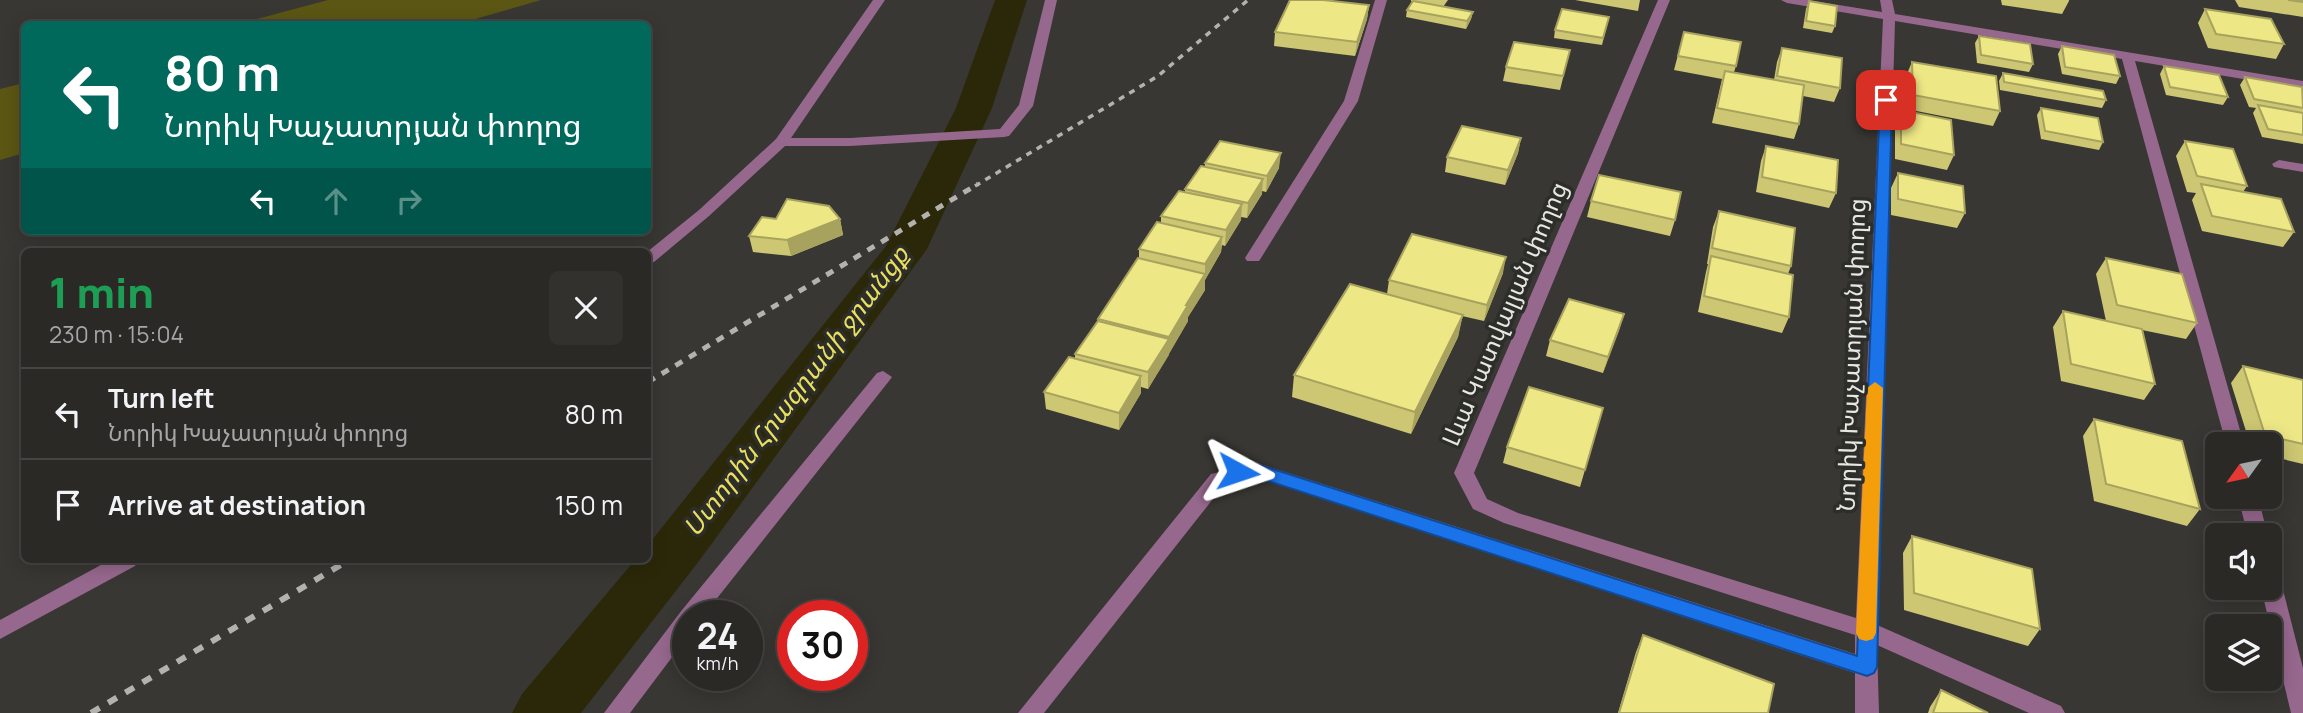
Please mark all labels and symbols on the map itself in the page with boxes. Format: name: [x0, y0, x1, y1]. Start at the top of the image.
pin: [1856, 70, 1916, 130]
street label: Լևա Կատվալյան փողոց: [1433, 176, 1574, 450]
street label: Նորիկ Խաչատրյան փողոց: [1829, 198, 1872, 512]
water label: Ստորին Հրազդանի ջրանցք: [674, 237, 917, 543]
north arrow: [2205, 432, 2282, 509]
position arrow: [1201, 435, 1275, 509]
speed limit sign: 30: [777, 600, 868, 691]

